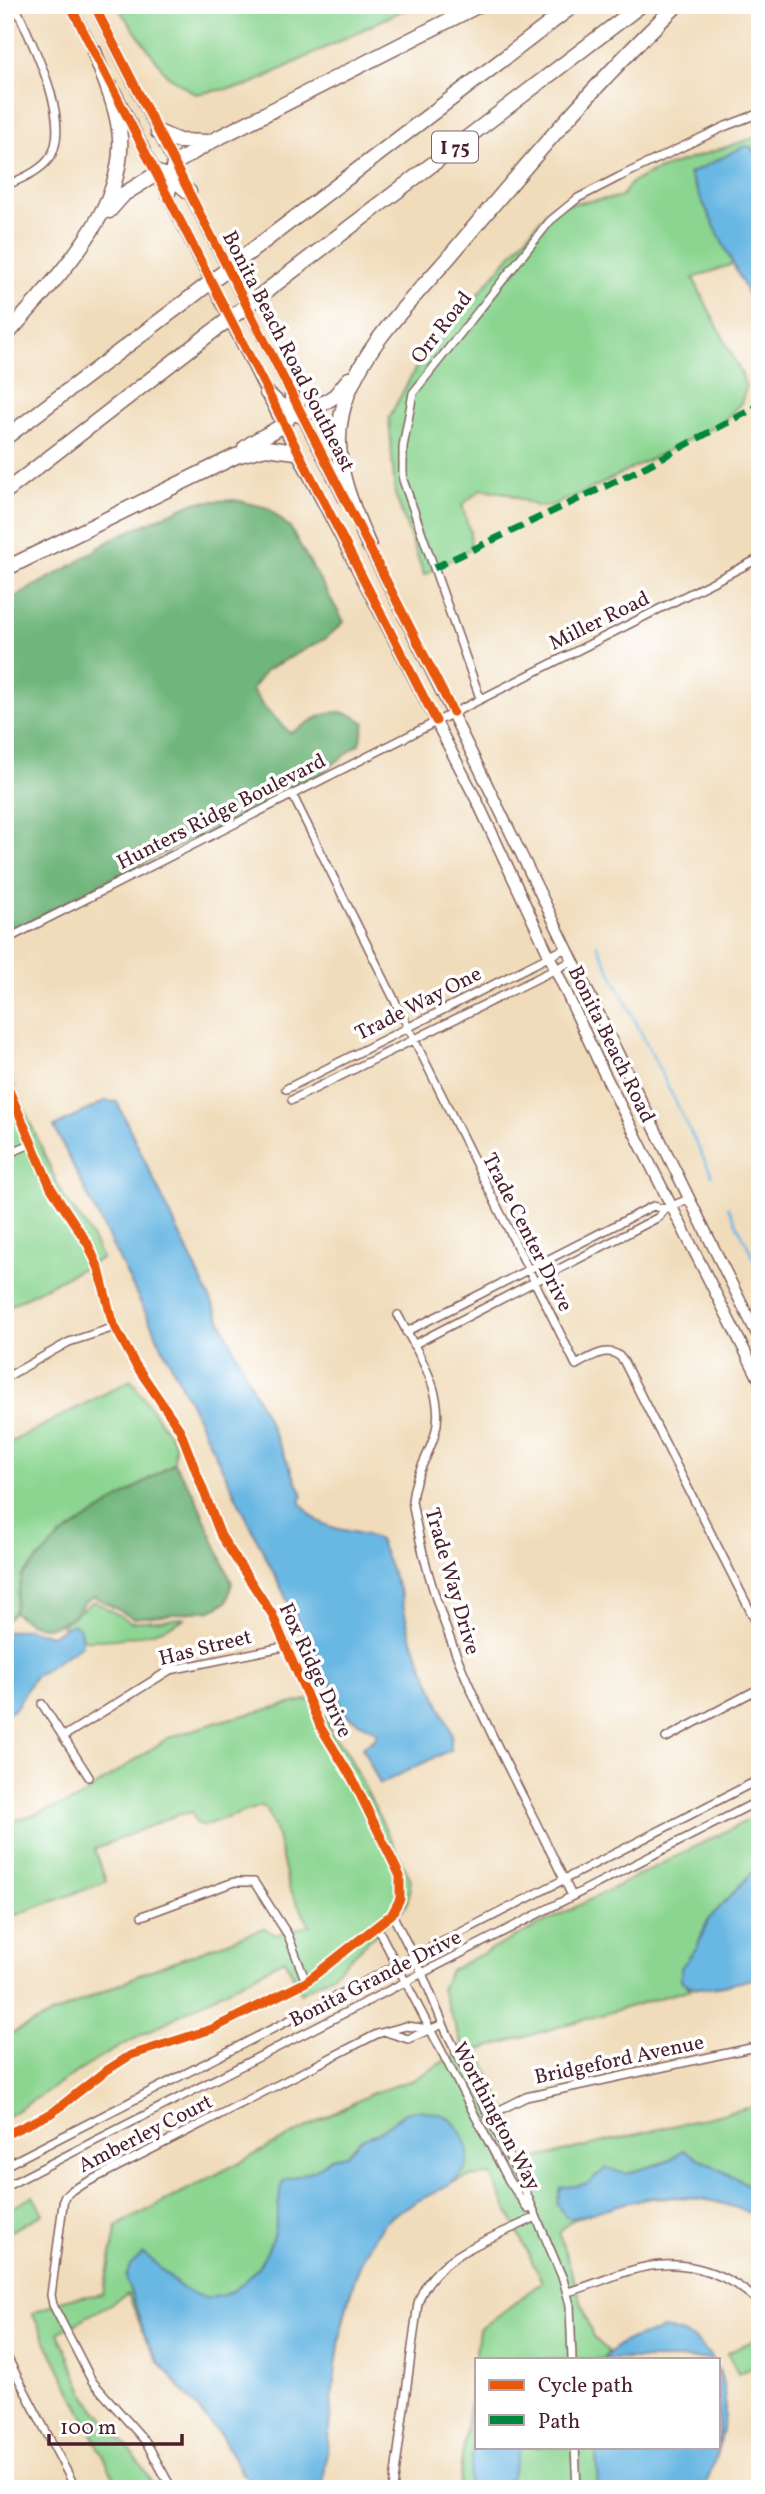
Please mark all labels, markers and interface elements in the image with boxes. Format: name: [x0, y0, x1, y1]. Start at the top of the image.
road number: I 75: [432, 132, 478, 162]
street label: Bonita Beach Road Southeast: [214, 226, 361, 477]
street label: Orr Road: [405, 286, 480, 370]
street label: Miller Road: [544, 584, 655, 658]
street label: Hunters Ridge Boulevard: [112, 747, 331, 878]
street label: Trade Way One: [351, 960, 487, 1049]
street label: Bonita Beach Road: [560, 961, 661, 1128]
street label: Trade Center Drive: [474, 1148, 579, 1317]
street label: Trade Way Drive: [417, 1504, 486, 1658]
street label: Fox Ridge Drive: [271, 1599, 359, 1743]
street label: Has Street: [156, 1623, 255, 1674]
street label: Bonita Grande Drive: [285, 1923, 467, 2035]
street label: Bridgeford Avenue: [532, 2028, 707, 2093]
street label: Worthington Way: [444, 2037, 547, 2196]
street label: Amberley Court: [73, 2088, 218, 2181]
legend: [475, 2358, 720, 2448]
text: Cycle path: [538, 2372, 633, 2401]
scale bar: [49, 2403, 182, 2447]
text: Path: [538, 2408, 580, 2437]
text: 100 m: [60, 2414, 117, 2443]

